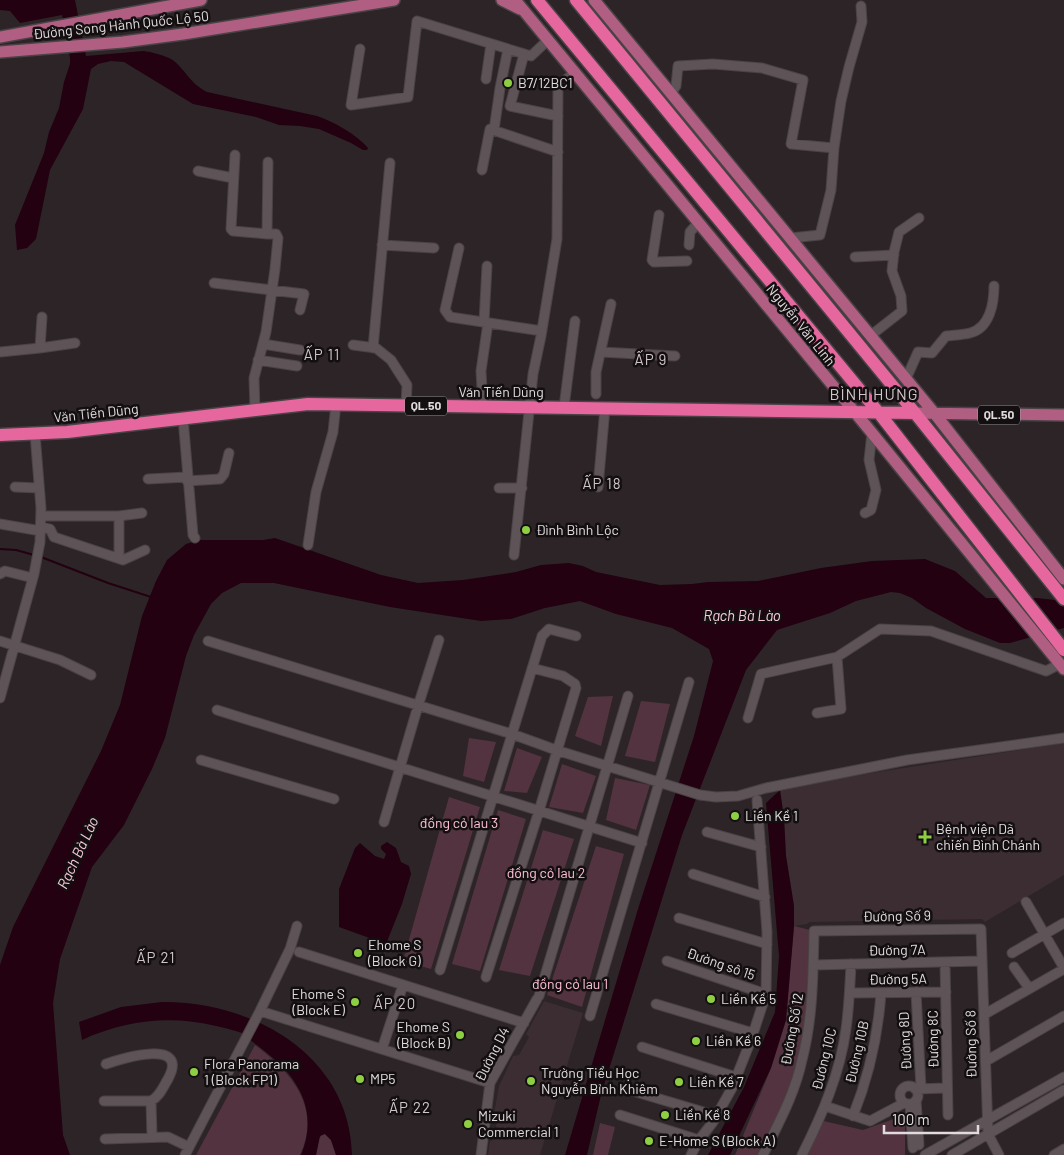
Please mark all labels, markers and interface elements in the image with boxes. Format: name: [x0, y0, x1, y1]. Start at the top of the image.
street label: Đường Song Hành Quốc Lộ 50: [32, 7, 210, 42]
place label: B7/12BC1: [518, 74, 573, 91]
marker: B7/12BC1: [502, 77, 514, 89]
street label: Nguyễn Văn Linh: [763, 280, 840, 369]
district label: ẤP 11: [304, 345, 340, 363]
district label: ẤP 9: [635, 350, 667, 368]
street label: Văn Tiến Dũng: [458, 383, 544, 400]
district label: BÌNH HƯNG: [829, 384, 919, 403]
road number: QL.50: [405, 396, 447, 416]
street label: Văn Tiến Dũng: [53, 400, 139, 425]
road number: QL.50: [978, 406, 1020, 424]
district label: ẤP 18: [582, 474, 622, 492]
place label: Đình Bình Lộc: [536, 521, 619, 538]
marker: Đình Bình Lộc: [520, 524, 532, 536]
water label: Rạch Bà Lào: [703, 606, 781, 624]
place label: Liền Kề 1: [745, 807, 798, 824]
marker: Liền Kề 1: [729, 810, 741, 822]
water label: Rạch Bà Lào: [53, 814, 102, 891]
park label: đồng cỏ lau 3: [420, 814, 498, 831]
place label: Bệnh viện Dã chiến Bình Chánh: [936, 820, 1040, 853]
marker: Bệnh viện Dã chiến Bình Chánh: [918, 830, 932, 844]
park label: đồng cỏ lau 2: [507, 864, 585, 881]
street label: Đường Số 9: [863, 906, 931, 925]
place label: Ehome S (Block G): [367, 936, 421, 969]
street label: Đường 7A: [868, 940, 926, 958]
street label: Đường sô 15: [685, 944, 758, 983]
marker: Ehome S (Block G): [352, 947, 364, 959]
district label: ẤP 21: [136, 948, 176, 966]
street label: Đường 5A: [869, 969, 928, 988]
park label: đồng cỏ lau 1: [532, 975, 608, 992]
place label: Ehome S (Block E): [292, 985, 345, 1018]
place label: Liền Kề 5: [721, 990, 776, 1007]
street label: Đường Số 12: [777, 991, 806, 1066]
marker: Liền Kề 5: [705, 993, 717, 1005]
district label: ẤP 20: [374, 994, 416, 1012]
marker: Ehome S (Block E): [349, 996, 361, 1008]
street label: Đường 8C: [923, 1010, 942, 1068]
street label: Đường Số 8: [961, 1010, 980, 1078]
street label: Đường 8D: [894, 1012, 915, 1071]
place label: Ehome S (Block B): [396, 1018, 450, 1051]
street label: Đường 10B: [841, 1019, 872, 1085]
street label: Đường D4: [471, 1024, 512, 1084]
street label: Đường 10C: [808, 1026, 839, 1092]
marker: Ehome S (Block B): [454, 1029, 466, 1041]
place label: Liền Kề 6: [706, 1032, 761, 1049]
marker: Liền Kề 6: [690, 1035, 702, 1047]
place label: Flora Panorama 1 (Block FP1): [204, 1055, 299, 1088]
place label: Trường Tiểu Học Nguyễn Bỉnh Khiêm: [541, 1064, 658, 1097]
marker: Flora Panorama 1 (Block FP1): [188, 1066, 200, 1078]
place label: MP5: [370, 1070, 396, 1087]
marker: MP5: [354, 1073, 366, 1085]
place label: Liền Kề 7: [689, 1073, 744, 1090]
marker: Trường Tiểu Học Nguyễn Bỉnh Khiêm: [525, 1075, 537, 1087]
marker: Liền Kề 7: [673, 1076, 685, 1088]
district label: ẤP 22: [389, 1098, 431, 1116]
scale bar: [884, 1102, 978, 1134]
place label: Liền Kề 8: [675, 1106, 730, 1123]
place label: Mizuki Commercial 1: [478, 1107, 559, 1140]
marker: Liền Kề 8: [659, 1109, 671, 1121]
text: 100 m: [892, 1110, 930, 1128]
marker: Mizuki Commercial 1: [462, 1118, 474, 1130]
place label: E-Home S (Block A): [659, 1132, 775, 1149]
marker: E-Home S (Block A): [643, 1135, 655, 1147]

